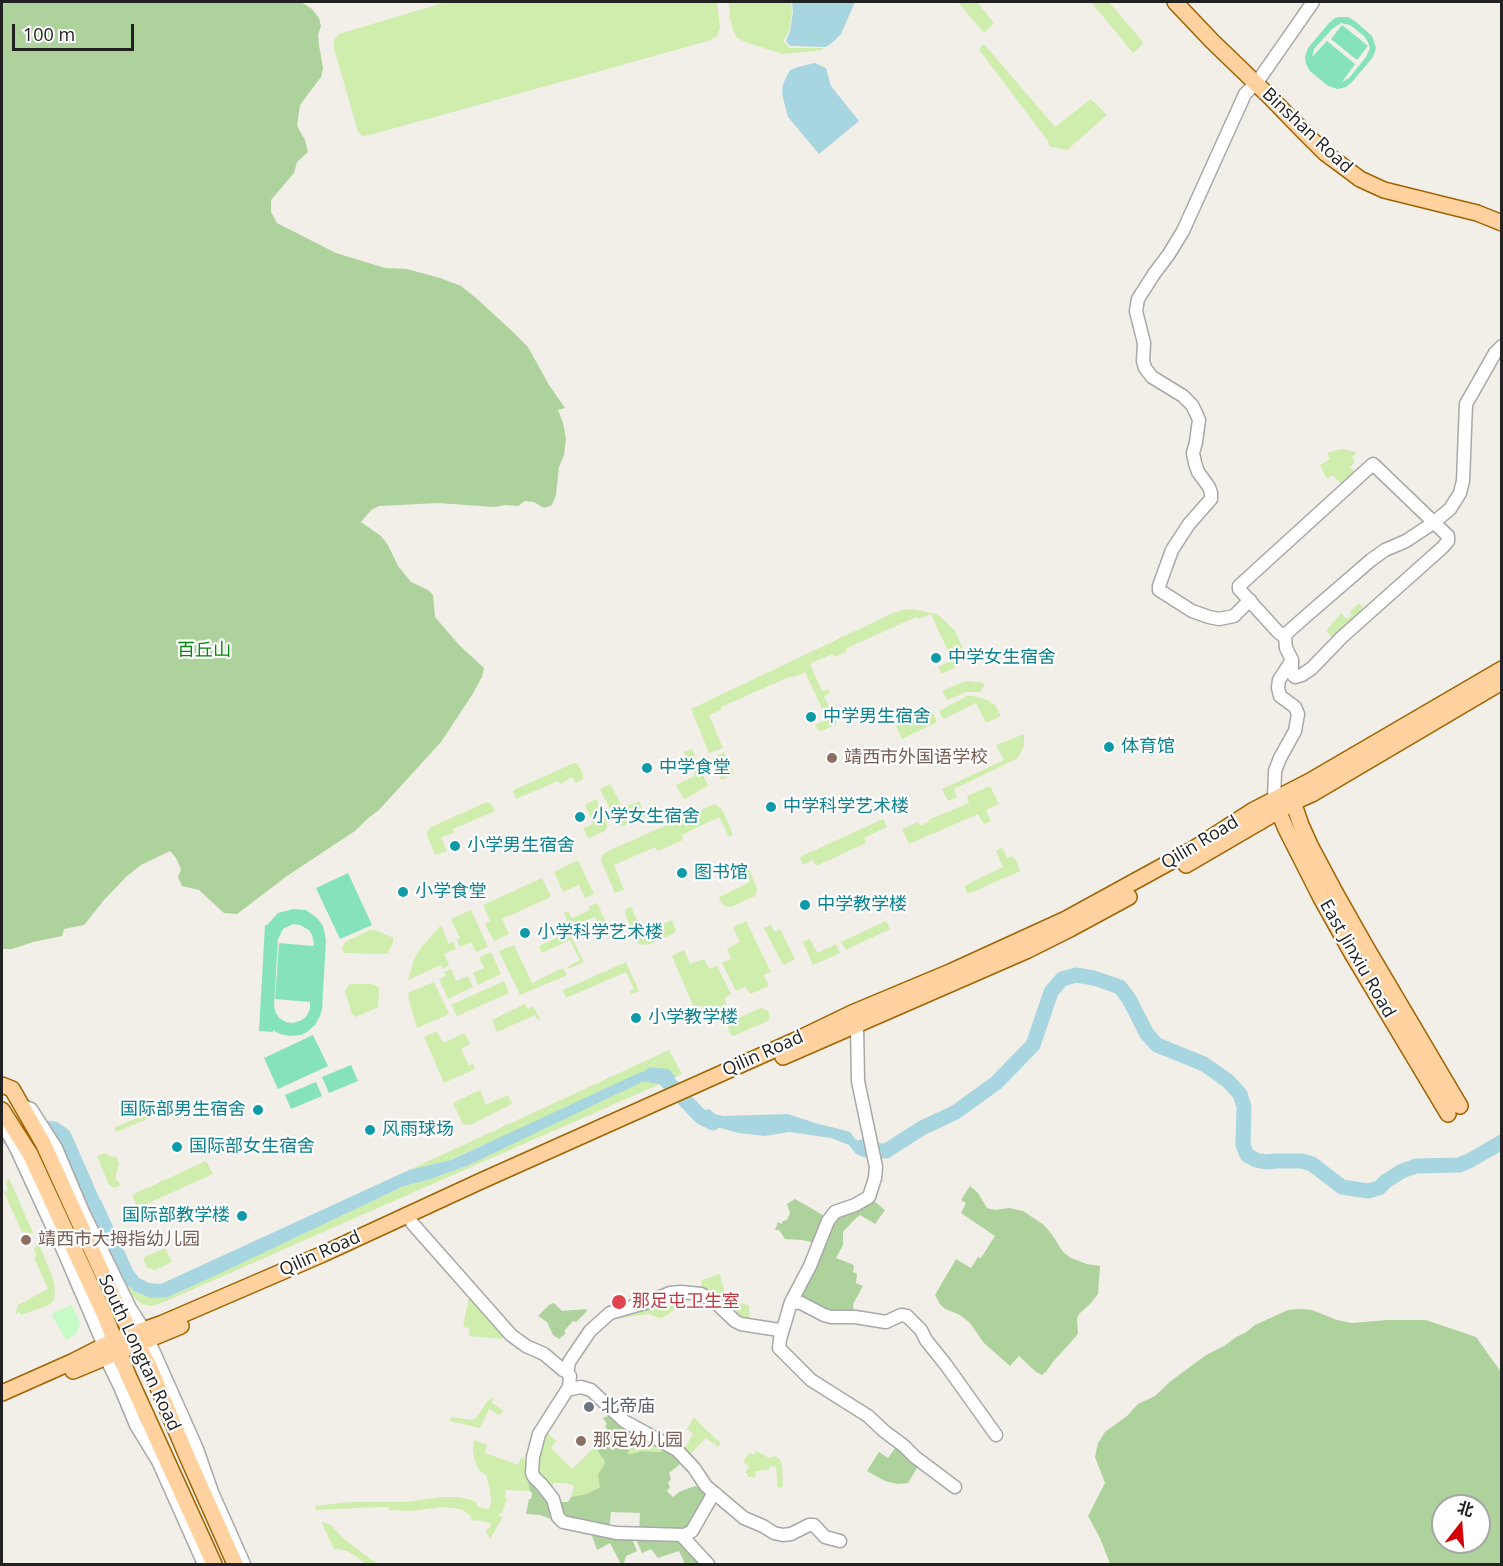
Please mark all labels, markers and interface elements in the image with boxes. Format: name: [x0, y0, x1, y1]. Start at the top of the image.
scale bar: [15, 12, 136, 50]
text: 100 m: [23, 22, 75, 46]
street label: Binshan Road: [1257, 84, 1357, 178]
park label: 百丘山: [177, 640, 231, 662]
place label: 中学女生宿舍: [948, 647, 1056, 669]
marker: 中学女生宿舍: [929, 651, 943, 665]
place label: 中学男生宿舍: [823, 706, 931, 728]
marker: 中学男生宿舍: [804, 710, 818, 724]
place label: 体育馆: [1121, 736, 1175, 758]
marker: 体育馆: [1102, 740, 1116, 754]
place label: 靖西市外国语学校: [844, 747, 988, 769]
marker: 靖西市外国语学校: [825, 751, 839, 765]
place label: 中学食堂: [659, 757, 731, 779]
marker: 中学食堂: [640, 761, 654, 775]
place label: 中学科学艺术楼: [783, 796, 909, 818]
marker: 中学科学艺术楼: [764, 800, 778, 814]
place label: 小学女生宿舍: [592, 806, 700, 828]
marker: 小学女生宿舍: [573, 810, 587, 824]
street label: Qilin Road: [1157, 812, 1243, 874]
place label: 小学男生宿舍: [467, 835, 575, 857]
marker: 小学男生宿舍: [448, 839, 462, 853]
place label: 图书馆: [694, 862, 748, 884]
marker: 图书馆: [675, 866, 689, 880]
place label: 小学食堂: [415, 881, 487, 903]
marker: 小学食堂: [396, 885, 410, 899]
place label: 中学教学楼: [817, 894, 907, 916]
street label: East Jinxiu Road: [1314, 896, 1400, 1022]
marker: 中学教学楼: [798, 898, 812, 912]
place label: 小学科学艺术楼: [537, 922, 663, 944]
marker: 小学科学艺术楼: [518, 926, 532, 940]
place label: 小学教学楼: [648, 1007, 738, 1029]
marker: 小学教学楼: [629, 1011, 643, 1025]
street label: Qilin Road: [719, 1027, 807, 1081]
place label: 国际部男生宿舍: [120, 1099, 246, 1121]
marker: 国际部男生宿舍: [251, 1103, 265, 1117]
place label: 风雨球场: [382, 1119, 454, 1141]
marker: 风雨球场: [363, 1123, 377, 1137]
place label: 国际部女生宿舍: [189, 1136, 315, 1158]
marker: 国际部女生宿舍: [170, 1140, 184, 1154]
place label: 国际部教学楼: [122, 1205, 230, 1227]
marker: 国际部教学楼: [235, 1209, 249, 1223]
street label: Qilin Road: [276, 1227, 364, 1281]
place label: 靖西市大拇指幼儿园: [38, 1229, 200, 1251]
marker: 靖西市大拇指幼儿园: [19, 1233, 33, 1247]
street label: South Longtan Road: [93, 1271, 185, 1435]
place label: 那足屯卫生室: [632, 1291, 740, 1313]
marker: 那足屯卫生室: [610, 1293, 628, 1311]
place label: 北帝庙: [601, 1396, 655, 1418]
marker: 北帝庙: [582, 1400, 596, 1414]
place label: 那足幼儿园: [593, 1430, 683, 1452]
marker: 那足幼儿园: [574, 1434, 588, 1448]
north arrow: [1431, 1494, 1491, 1554]
text: 北: [1455, 1496, 1477, 1522]

